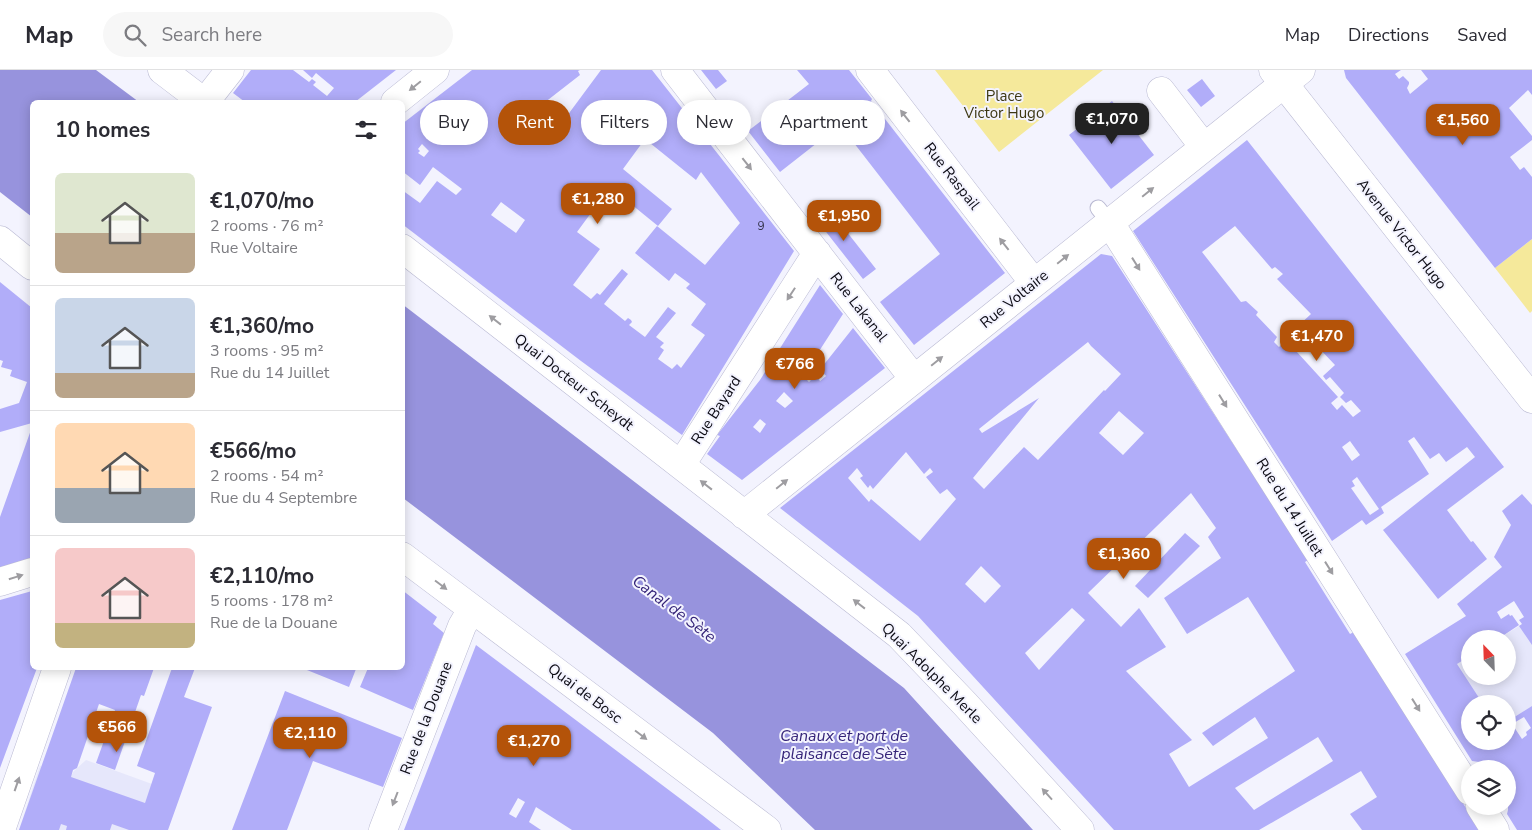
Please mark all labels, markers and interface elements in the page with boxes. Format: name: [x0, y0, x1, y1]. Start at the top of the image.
search box: [103, 12, 453, 57]
text: Map: [25, 19, 73, 51]
icon: search: [121, 21, 149, 49]
text: Search here: [161, 22, 262, 48]
text: Map: [1285, 23, 1320, 47]
text: Directions: [1348, 23, 1429, 47]
text: Saved: [1457, 23, 1507, 47]
one-way arrow: [409, 81, 422, 92]
park label: Place Victor Hugo: [963, 86, 1044, 123]
chip: Buy: [420, 100, 488, 145]
chip: Rent: [498, 100, 571, 145]
chip: Filters: [581, 100, 667, 145]
chip: New: [677, 100, 751, 145]
chip: Apartment: [761, 100, 885, 145]
pin: €1,070: [1071, 102, 1153, 145]
pin: €1,560: [1422, 104, 1504, 146]
text: €1,070: [1086, 108, 1138, 130]
one-way arrow: [900, 109, 910, 122]
text: €1,560: [1437, 109, 1489, 131]
text: 10 homes: [55, 116, 150, 144]
icon: filters: [352, 116, 380, 144]
street label: Rue Raspail: [919, 138, 985, 214]
one-way arrow: [742, 157, 753, 170]
street label: Avenue Victor Hugo: [1352, 175, 1452, 293]
pin: €1,280: [557, 182, 639, 225]
text: €1,070/mo: [210, 187, 314, 215]
one-way arrow: [1141, 187, 1154, 198]
text: €1,280: [572, 188, 624, 210]
icon: home: [95, 193, 155, 253]
pin: €1,950: [803, 200, 885, 242]
text: €1,950: [818, 205, 870, 227]
text: 2 rooms · 76 m²: [210, 215, 323, 237]
house number: 9: [757, 218, 765, 234]
text: Rue Voltaire: [210, 237, 298, 259]
one-way arrow: [999, 238, 1010, 251]
one-way arrow: [1057, 254, 1070, 265]
one-way arrow: [1131, 257, 1140, 270]
street label: Rue Voltaire: [976, 265, 1052, 333]
street label: Rue Lakanal: [826, 268, 893, 346]
one-way arrow: [786, 288, 795, 301]
text: €1,360/mo: [210, 312, 314, 340]
one-way arrow: [489, 315, 502, 326]
icon: home: [95, 318, 155, 378]
pin: €1,470: [1276, 320, 1358, 362]
text: €1,470: [1291, 325, 1343, 347]
street label: Quai Docteur Scheydt: [510, 329, 639, 435]
text: 3 rooms · 95 m²: [210, 340, 323, 362]
pin: €766: [765, 348, 825, 390]
text: €766: [776, 353, 814, 375]
one-way arrow: [930, 356, 943, 366]
text: Rue du 14 Juillet: [210, 362, 329, 384]
street label: Rue Bayard: [686, 372, 746, 448]
one-way arrow: [1218, 394, 1227, 408]
text: €566/mo: [210, 437, 296, 465]
icon: home: [95, 443, 155, 503]
street label: Rue du 14 Juillet: [1252, 454, 1329, 560]
text: 2 rooms · 54 m²: [210, 465, 323, 487]
one-way arrow: [775, 479, 788, 490]
one-way arrow: [699, 480, 713, 490]
text: Rue du 4 Septembre: [210, 487, 357, 509]
pin: €1,360: [1083, 538, 1165, 580]
text: €1,360: [1098, 543, 1150, 565]
one-way arrow: [1324, 561, 1333, 574]
text: €2,110/mo: [210, 562, 314, 590]
icon: home: [95, 568, 155, 628]
water label: Canal de Sète: [628, 570, 721, 648]
one-way arrow: [9, 572, 24, 580]
one-way arrow: [434, 580, 447, 591]
text: 5 rooms · 178 m²: [210, 590, 333, 612]
one-way arrow: [852, 599, 866, 609]
text: Rue de la Douane: [210, 612, 337, 634]
street label: Quai Adolphe Merle: [877, 618, 987, 728]
north arrow: [1461, 630, 1516, 685]
map controls: [1461, 630, 1516, 815]
street label: Quai de Bosc: [544, 658, 626, 728]
street label: Rue de la Douane: [395, 659, 457, 777]
button: locate: [1461, 695, 1516, 750]
one-way arrow: [1411, 698, 1420, 712]
pin: €566: [87, 710, 147, 753]
text: €566: [98, 716, 136, 738]
pin: €2,110: [269, 716, 351, 759]
text: €2,110: [284, 722, 336, 744]
pin: €1,270: [493, 724, 575, 767]
water label: Canaux et port de plaisance de Sète: [780, 725, 909, 765]
text: €1,270: [508, 730, 560, 752]
one-way arrow: [634, 730, 647, 741]
button: layers: [1461, 760, 1516, 815]
one-way arrow: [13, 776, 21, 791]
one-way arrow: [1041, 788, 1053, 800]
one-way arrow: [390, 792, 398, 807]

